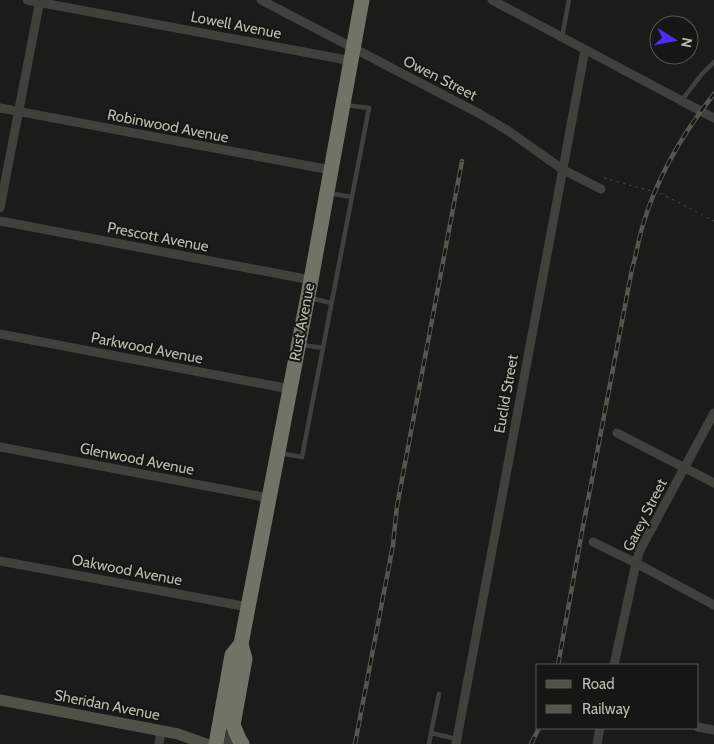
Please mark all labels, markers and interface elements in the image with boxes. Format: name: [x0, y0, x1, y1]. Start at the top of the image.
street label: Lowell Avenue: [189, 7, 283, 43]
north arrow: [649, 15, 699, 65]
text: N: [677, 36, 697, 49]
street label: Owen Street: [400, 52, 480, 104]
street label: Robinwood Avenue: [106, 105, 231, 147]
street label: Prescott Avenue: [106, 218, 210, 256]
street label: Rust Avenue: [286, 281, 318, 362]
street label: Parkwood Avenue: [90, 328, 205, 368]
street label: Euclid Street: [490, 353, 522, 435]
street label: Glenwood Avenue: [78, 439, 196, 479]
street label: Garey Street: [619, 476, 671, 554]
street label: Oakwood Avenue: [70, 550, 184, 590]
legend: [536, 664, 699, 729]
text: Road: [582, 675, 615, 693]
street label: Sheridan Avenue: [53, 686, 162, 724]
text: Railway: [582, 700, 631, 718]

